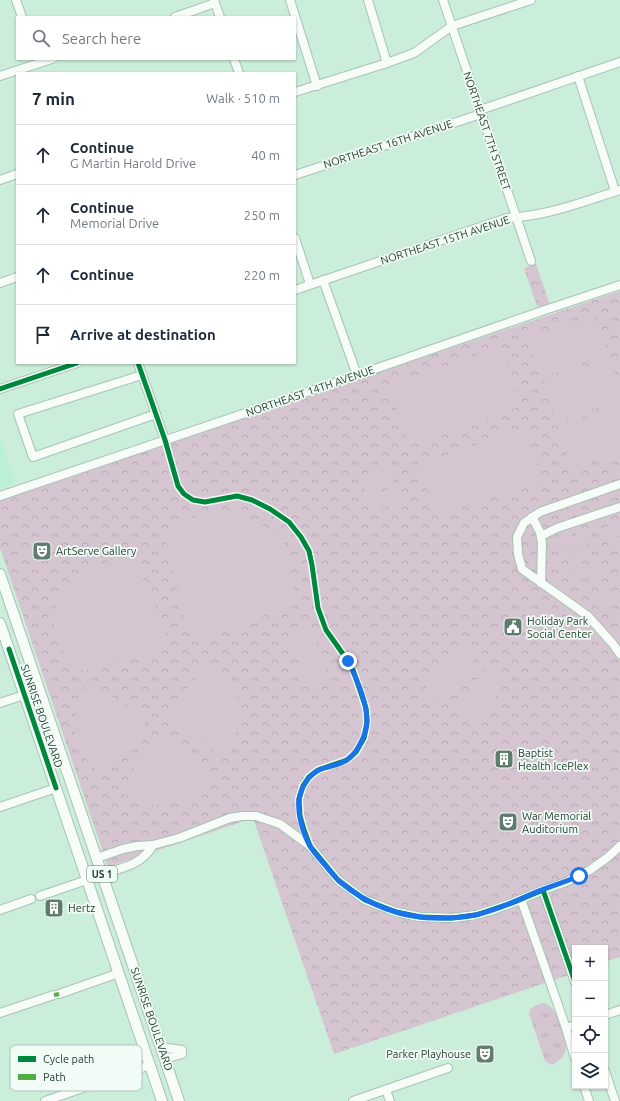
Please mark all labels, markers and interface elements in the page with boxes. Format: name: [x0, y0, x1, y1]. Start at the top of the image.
search box: [16, 16, 296, 60]
icon: search: [30, 27, 52, 49]
text: Search here: [62, 30, 141, 47]
street label: NORTHEAST 7TH STREET: [461, 70, 513, 192]
text: 7 min: [32, 89, 75, 108]
text: Walk · 510 m: [206, 91, 280, 105]
street label: NORTHEAST 16TH AVENUE: [322, 117, 454, 171]
text: Continue: [70, 139, 134, 156]
icon: ahead: [32, 144, 54, 166]
text: 40 m: [251, 148, 280, 162]
text: G Martin Harold Drive: [70, 156, 196, 170]
text: Continue: [70, 199, 134, 216]
icon: ahead: [32, 204, 54, 226]
text: 250 m: [244, 208, 280, 222]
street label: NORTHEAST 15TH AVENUE: [379, 213, 511, 267]
text: Memorial Drive: [70, 216, 159, 230]
icon: ahead: [32, 264, 54, 286]
text: Continue: [70, 266, 134, 283]
text: 220 m: [244, 268, 280, 282]
icon: arrive: [32, 324, 54, 346]
text: Arrive at destination: [70, 326, 216, 343]
street label: NORTHEAST 14TH AVENUE: [244, 363, 376, 419]
theatre icon: ArtServe Gallery: [31, 540, 53, 562]
place label: ArtServe Gallery: [56, 545, 137, 557]
place label: Holiday Park Social Center: [527, 615, 592, 640]
public building icon: Holiday Park Social Center: [502, 616, 524, 638]
route end: [339, 652, 357, 670]
street label: SUNRISE BOULEVARD: [19, 663, 65, 769]
place label: Baptist Health IcePlex: [518, 747, 589, 772]
building icon: Baptist Health IcePlex: [493, 748, 515, 770]
place label: War Memorial Auditorium: [522, 810, 591, 835]
theatre icon: War Memorial Auditorium: [497, 811, 519, 833]
road number: US 1: [87, 866, 117, 882]
route start: [570, 867, 588, 885]
building icon: Hertz: [43, 897, 65, 919]
place label: Hertz: [68, 902, 95, 914]
map controls: [572, 945, 608, 1089]
button: +: [572, 945, 608, 981]
street label: SUNRISE BOULEVARD: [129, 966, 175, 1072]
button: −: [572, 981, 608, 1017]
button: locate: [572, 1017, 608, 1053]
theatre icon: Parker Playhouse: [474, 1043, 496, 1065]
legend: [10, 1045, 142, 1091]
place label: Parker Playhouse: [386, 1048, 471, 1060]
text: Cycle path: [43, 1053, 94, 1065]
button: layers: [572, 1053, 608, 1089]
text: Path: [43, 1071, 66, 1083]

